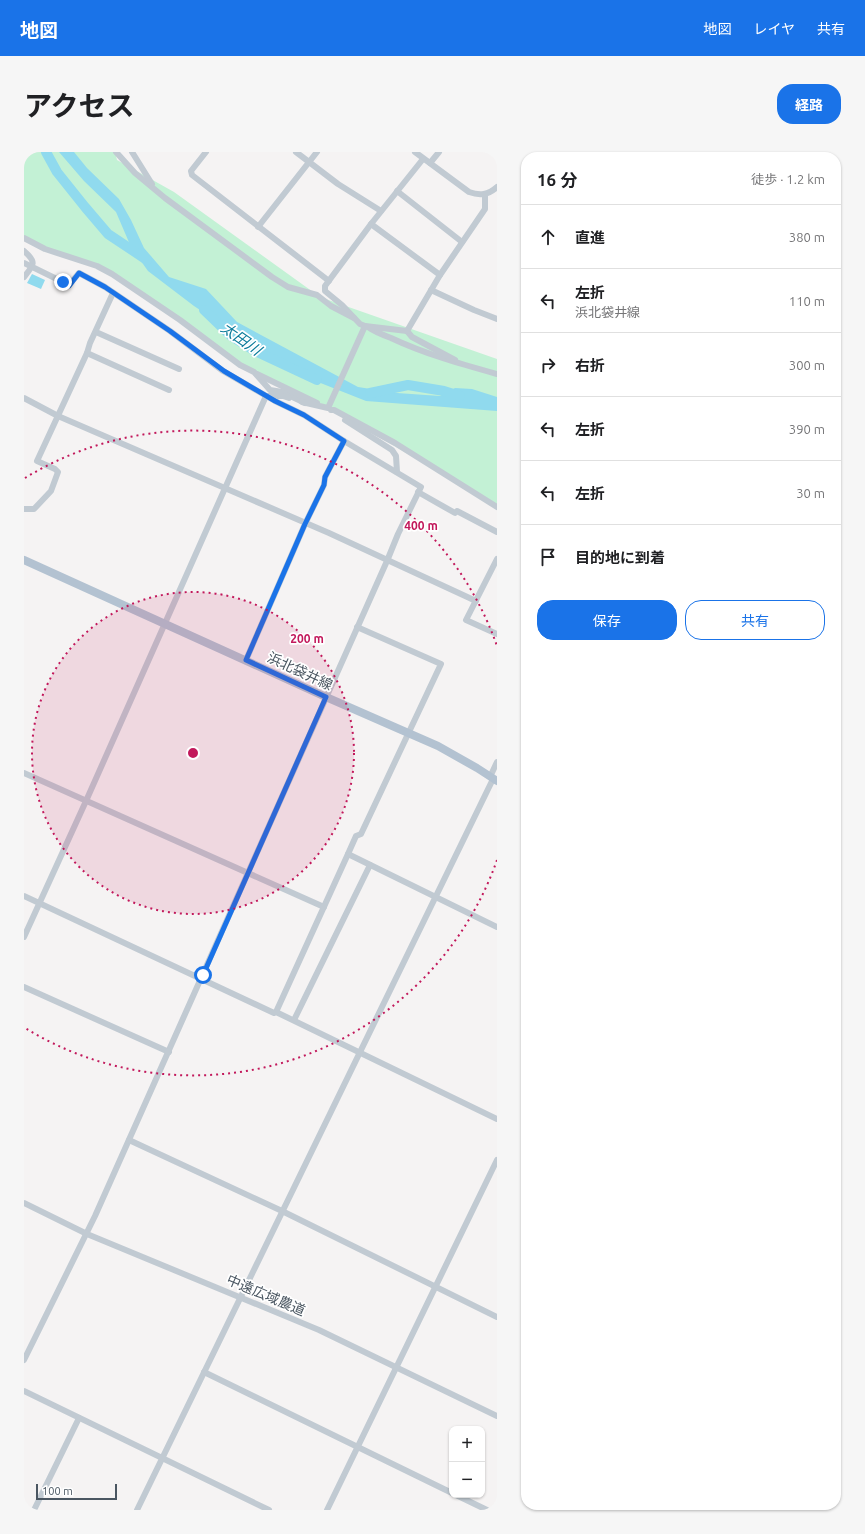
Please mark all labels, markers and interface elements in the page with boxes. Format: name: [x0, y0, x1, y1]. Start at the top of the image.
text: 地図: [20, 19, 58, 41]
text: 地図: [703, 21, 731, 37]
text: レイヤ: [753, 21, 795, 37]
text: 共有: [817, 21, 845, 37]
button: 経路: [777, 84, 841, 124]
text: アクセス: [24, 90, 135, 121]
text: 16 分: [537, 170, 577, 189]
text: 徒歩 · 1.2 km: [751, 172, 825, 186]
icon: ahead: [537, 226, 559, 248]
text: 直進: [575, 229, 605, 246]
text: 380 m: [789, 230, 825, 244]
route end: [54, 273, 72, 291]
text: 左折: [575, 284, 605, 301]
icon: left: [537, 290, 559, 312]
text: 110 m: [789, 294, 825, 308]
text: 浜北袋井線: [575, 305, 640, 319]
water label: 太田川: [218, 319, 266, 360]
icon: right: [537, 354, 559, 376]
text: 右折: [575, 357, 605, 374]
text: 300 m: [789, 358, 825, 372]
icon: left: [537, 418, 559, 440]
text: 左折: [575, 421, 605, 438]
text: 390 m: [789, 422, 825, 436]
icon: left: [537, 482, 559, 504]
text: 左折: [575, 485, 605, 502]
text: 30 m: [796, 486, 825, 500]
text: 400 m: [404, 519, 438, 532]
icon: arrive: [537, 546, 559, 568]
text: 目的地に到着: [575, 549, 665, 566]
button: 保存: [537, 600, 677, 640]
button: 共有: [685, 600, 825, 640]
text: 200 m: [290, 632, 324, 645]
street label: 浜北袋井線: [265, 649, 335, 693]
centre of rings: [186, 746, 200, 760]
route start: [194, 966, 212, 984]
street label: 中遠広域農道: [224, 1271, 308, 1319]
map controls: [449, 1426, 485, 1498]
button: +: [449, 1426, 485, 1462]
button: −: [449, 1462, 485, 1498]
scale bar: [36, 1482, 117, 1501]
text: 100 m: [42, 1485, 73, 1497]

